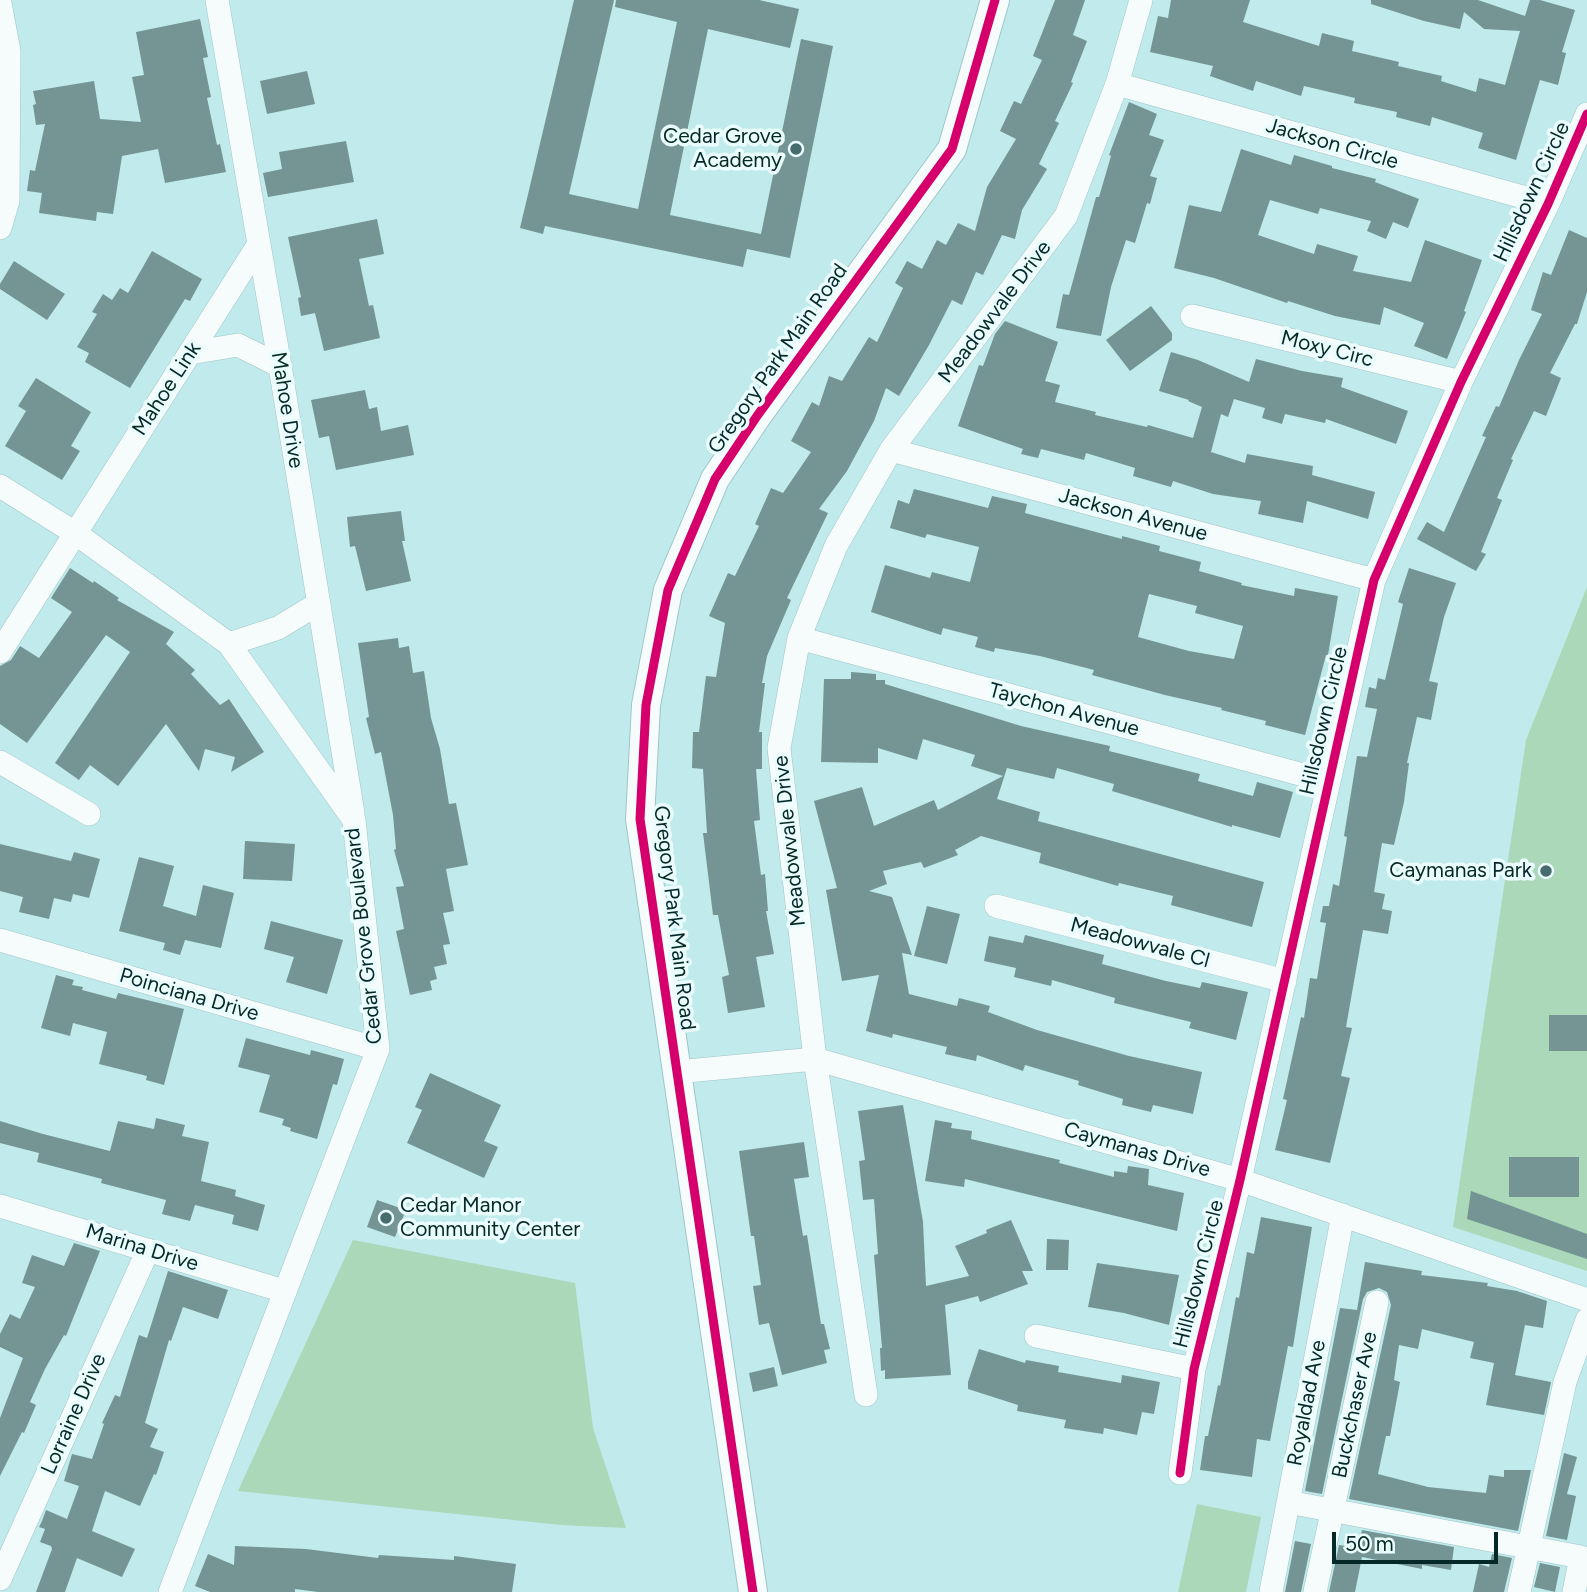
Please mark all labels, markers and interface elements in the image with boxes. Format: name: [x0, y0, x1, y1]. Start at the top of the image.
street label: Jackson Circle: [1263, 113, 1401, 175]
street label: Hillsdown Circle: [1489, 118, 1575, 266]
place label: Cedar Grove Academy: [663, 124, 782, 174]
marker: Cedar Grove Academy: [788, 141, 804, 157]
street label: Meadowvale Drive: [933, 236, 1057, 388]
street label: Gregory Park Main Road: [703, 259, 853, 459]
street label: Moxy Circ: [1278, 325, 1376, 373]
street label: Mahoe Link: [127, 337, 207, 441]
street label: Mahoe Drive: [265, 350, 309, 470]
street label: Jackson Avenue: [1056, 483, 1210, 547]
street label: Hillsdown Circle: [1295, 644, 1353, 798]
street label: Taychon Avenue: [986, 678, 1142, 742]
street label: Meadowvale Drive: [768, 754, 812, 928]
street label: Gregory Park Main Road: [648, 804, 700, 1032]
street label: Cedar Grove Boulevard: [340, 827, 388, 1045]
place label: Caymanas Park: [1389, 858, 1532, 884]
marker: Caymanas Park: [1538, 863, 1554, 879]
street label: Meadowvale Cl: [1068, 912, 1212, 974]
street label: Poinciana Drive: [116, 963, 262, 1027]
street label: Caymanas Drive: [1061, 1117, 1213, 1183]
place label: Cedar Manor Community Center: [400, 1193, 580, 1243]
street label: Hillsdown Circle: [1168, 1197, 1230, 1351]
marker: Cedar Manor Community Center: [378, 1210, 394, 1226]
street label: Marina Drive: [83, 1219, 201, 1277]
street label: Buckchaser Ave: [1327, 1329, 1383, 1481]
street label: Royaldad Ave: [1282, 1338, 1332, 1468]
street label: Lorraine Drive: [36, 1350, 112, 1478]
scale bar: [1335, 1518, 1501, 1562]
text: 50 m: [1345, 1531, 1394, 1556]

